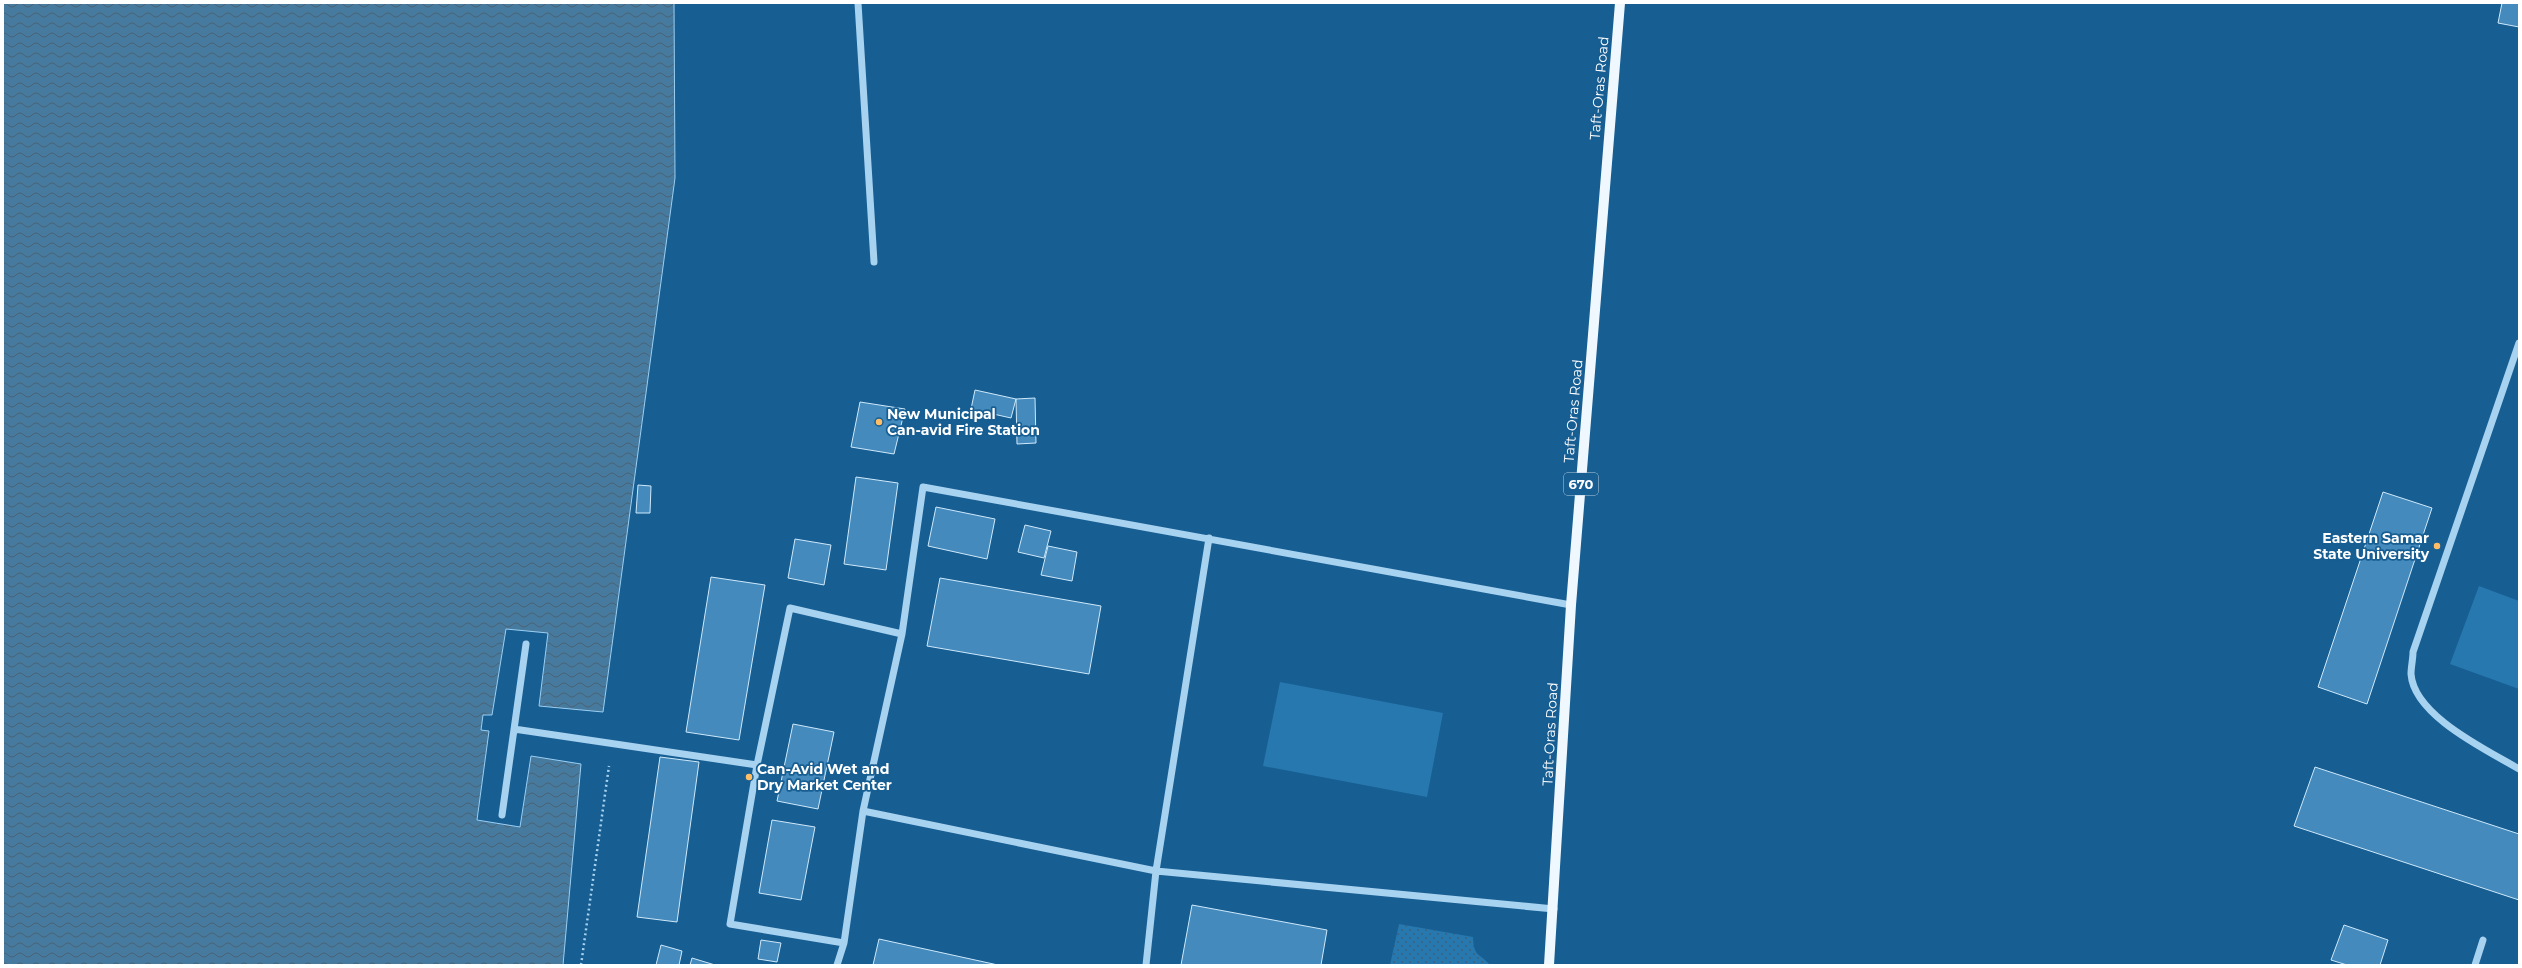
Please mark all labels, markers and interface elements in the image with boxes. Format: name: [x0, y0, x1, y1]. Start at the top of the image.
street label: Taft-Oras Road: [1586, 36, 1612, 140]
street label: Taft-Oras Road: [1560, 359, 1586, 463]
place label: New Municipal Can-avid Fire Station: [887, 405, 1040, 439]
marker: New Municipal Can-avid Fire Station: [874, 417, 884, 427]
road number: 670: [1564, 473, 1598, 495]
place label: Eastern Samar State University: [2313, 529, 2430, 563]
marker: Eastern Samar State University: [2432, 541, 2442, 551]
street label: Taft-Oras Road: [1538, 682, 1562, 786]
place label: Can-Avid Wet and Dry Market Center: [757, 760, 892, 794]
marker: Can-Avid Wet and Dry Market Center: [744, 772, 754, 782]

